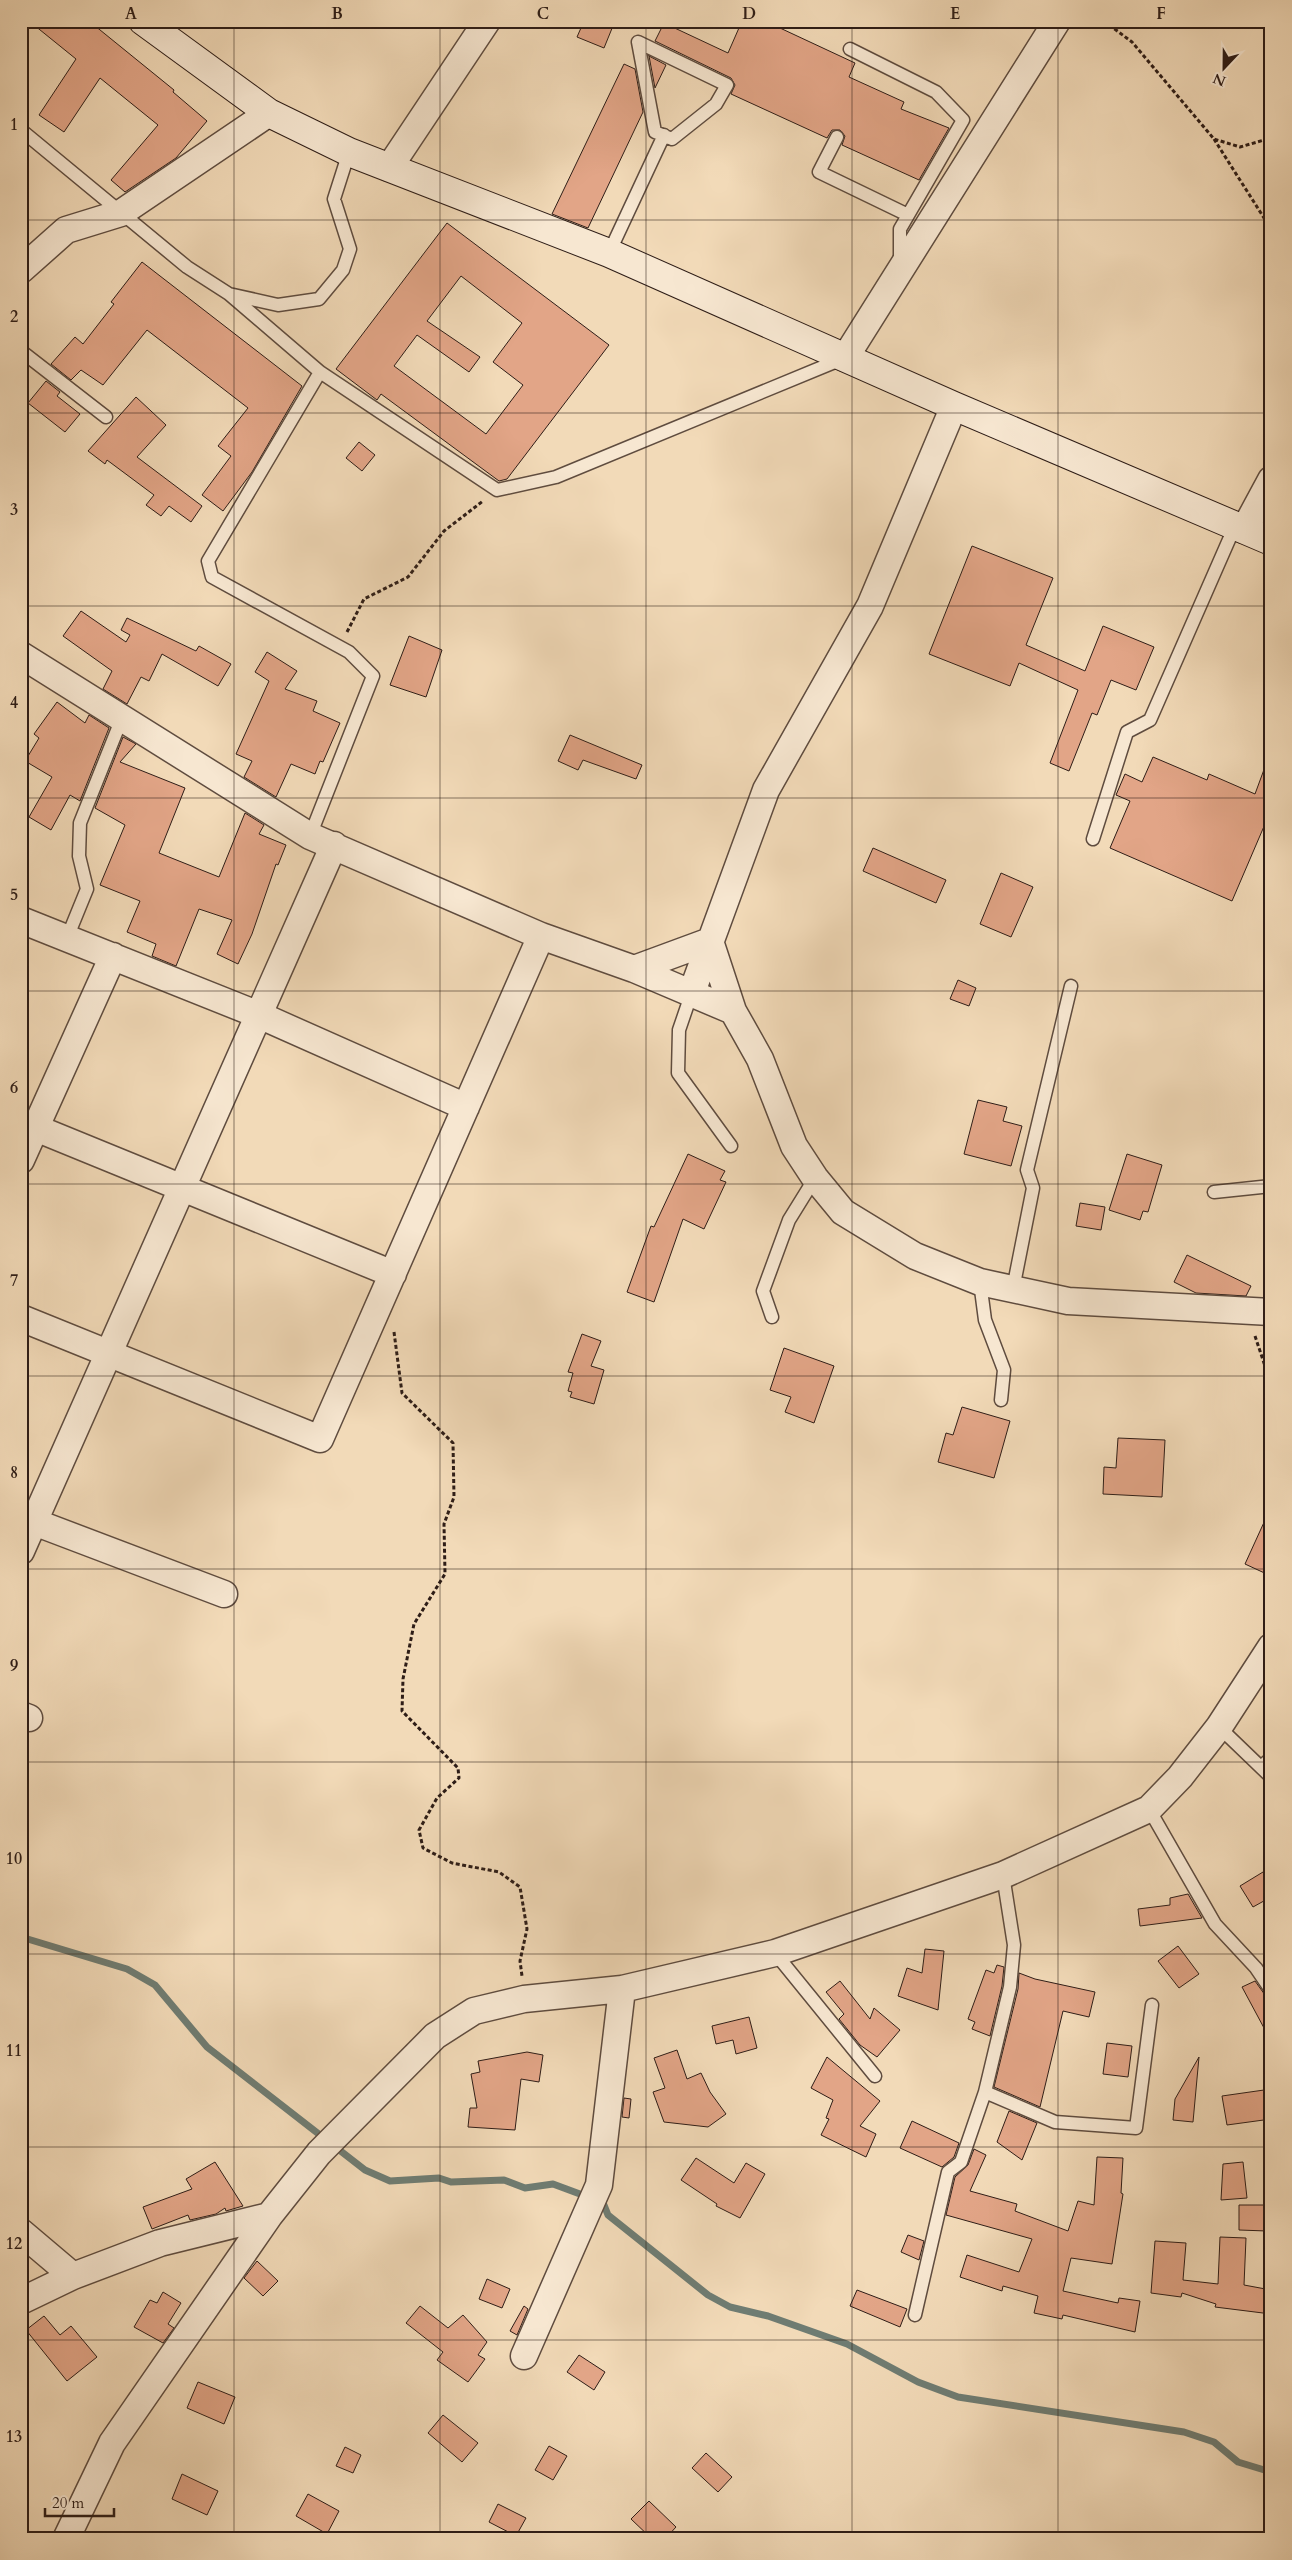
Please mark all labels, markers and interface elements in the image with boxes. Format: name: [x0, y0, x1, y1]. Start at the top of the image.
text: A: [125, 3, 137, 25]
text: B: [331, 3, 343, 25]
text: C: [537, 3, 549, 25]
text: D: [742, 3, 756, 25]
text: E: [950, 3, 960, 25]
text: F: [1156, 3, 1166, 25]
north arrow: [1200, 42, 1250, 92]
text: N: [1210, 69, 1229, 91]
text: 1: [10, 114, 18, 136]
text: 2: [10, 306, 18, 328]
text: 3: [10, 499, 18, 521]
text: 4: [10, 692, 18, 714]
text: 5: [10, 884, 18, 906]
text: 6: [10, 1077, 18, 1099]
text: 7: [10, 1270, 18, 1292]
text: 8: [10, 1462, 18, 1484]
text: 9: [10, 1655, 18, 1677]
text: 10: [6, 1848, 22, 1870]
text: 11: [6, 2040, 22, 2062]
text: 12: [6, 2233, 22, 2255]
text: 13: [6, 2426, 22, 2448]
scale bar: [45, 2485, 114, 2517]
text: 20 m: [52, 2493, 84, 2513]

